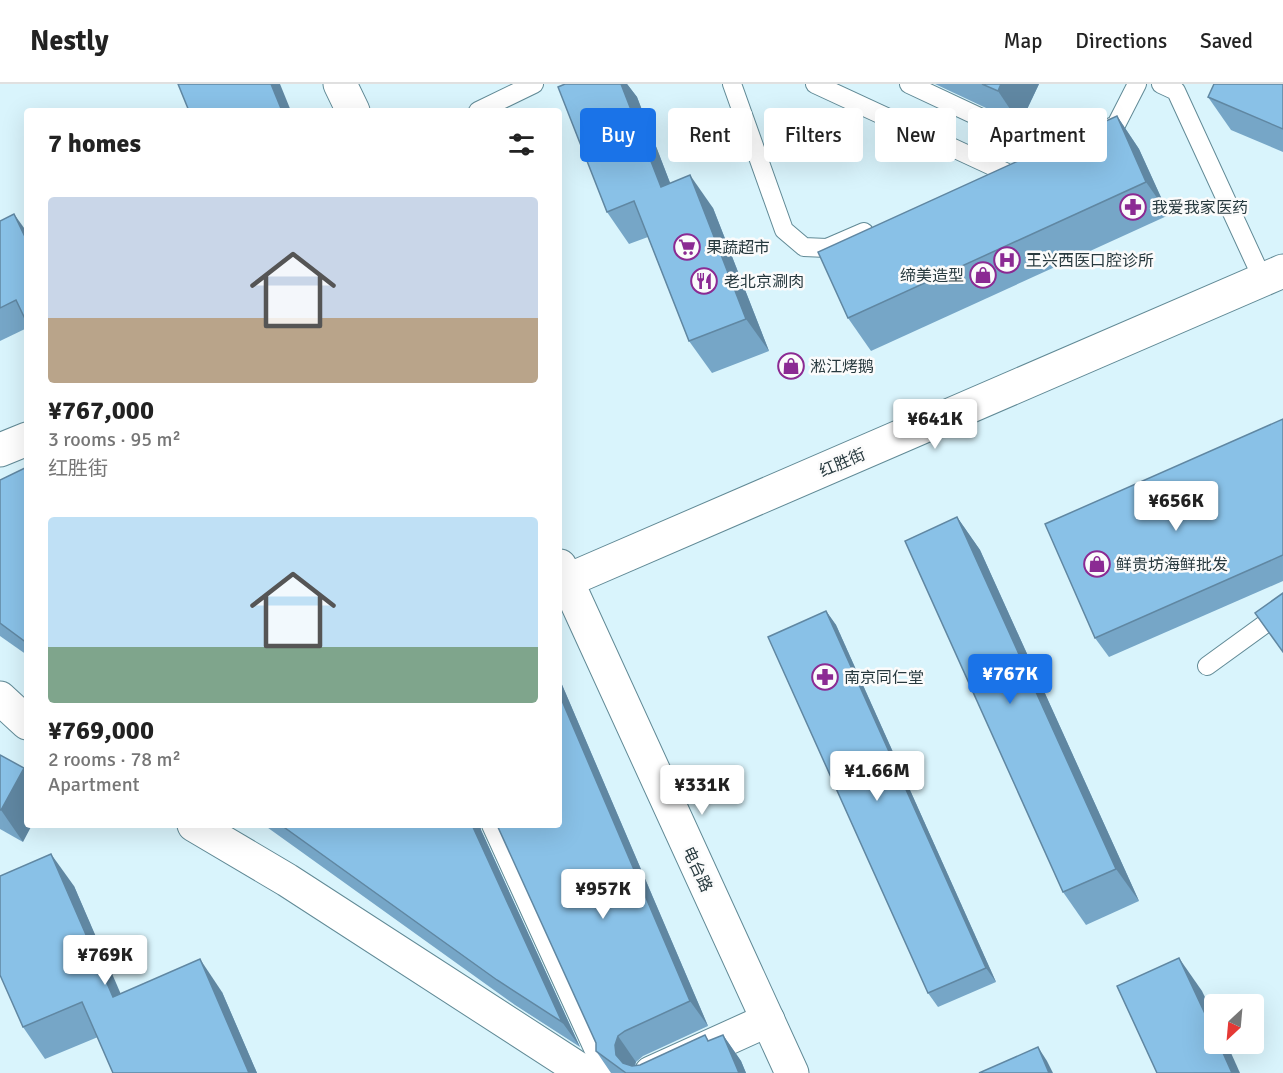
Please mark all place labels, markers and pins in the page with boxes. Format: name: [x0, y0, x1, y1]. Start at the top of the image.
pharmacy icon: 我爱我家医药: [1118, 192, 1148, 222]
place label: 我爱我家医药: [1152, 198, 1248, 218]
supermarket icon: 果蔬超市: [672, 232, 702, 262]
place label: 果蔬超市: [706, 238, 770, 258]
hospital icon: 王兴西医口腔诊所: [992, 245, 1022, 275]
place label: 王兴西医口腔诊所: [1026, 251, 1154, 271]
shop icon: 缔美造型: [968, 260, 998, 290]
restaurant icon: 老北京涮肉: [689, 266, 719, 296]
place label: 缔美造型: [900, 266, 964, 286]
place label: 老北京涮肉: [724, 272, 804, 292]
shop icon: 淞江烤鹅: [776, 351, 806, 381]
place label: 淞江烤鹅: [810, 357, 874, 377]
pin: ¥641K: [893, 399, 977, 450]
pin: ¥656K: [1134, 481, 1218, 532]
shop icon: 鲜贵坊海鲜批发: [1082, 549, 1112, 579]
place label: 鲜贵坊海鲜批发: [1116, 555, 1228, 575]
pin: ¥767K: [968, 654, 1052, 705]
pharmacy icon: 南京同仁堂: [810, 662, 840, 692]
place label: 南京同仁堂: [844, 668, 924, 688]
pin: ¥1.66M: [828, 751, 926, 802]
pin: ¥331K: [660, 765, 744, 816]
pin: ¥957K: [561, 869, 645, 920]
pin: ¥769K: [63, 935, 147, 986]

